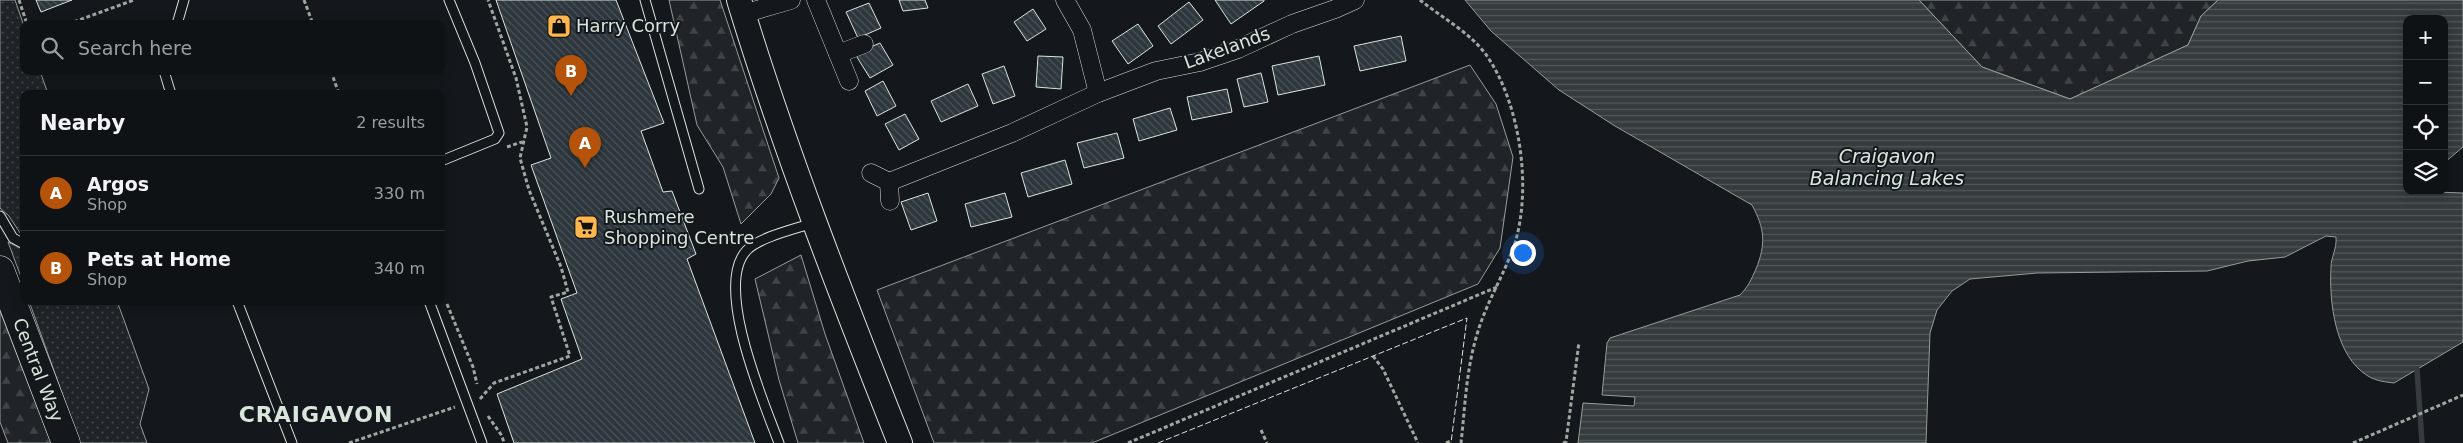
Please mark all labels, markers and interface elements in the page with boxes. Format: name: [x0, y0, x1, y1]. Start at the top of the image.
shop icon: Harry Corry: [546, 13, 572, 39]
place label: Harry Corry: [576, 15, 680, 36]
map controls: [2403, 15, 2448, 195]
button: +: [2403, 15, 2448, 60]
search box: [20, 20, 445, 75]
street label: Lakelands: [1181, 22, 1273, 73]
icon: search: [38, 34, 66, 62]
text: Search here: [78, 37, 192, 59]
pin: B: [555, 55, 587, 96]
button: −: [2403, 60, 2448, 105]
button: locate: [2403, 105, 2448, 150]
text: Nearby: [40, 111, 125, 135]
text: 2 results: [356, 113, 425, 132]
pin: A: [569, 127, 601, 168]
water label: Craigavon Balancing Lakes: [1810, 145, 1964, 189]
button: layers: [2403, 150, 2448, 195]
text: Argos: [87, 173, 149, 195]
text: A: [50, 184, 62, 203]
text: 330 m: [374, 184, 425, 203]
text: Shop: [87, 195, 127, 214]
place label: Rushmere Shopping Centre: [604, 206, 754, 248]
supermarket icon: Rushmere Shopping Centre: [573, 214, 599, 240]
your location: [1510, 240, 1536, 266]
text: Pets at Home: [87, 248, 231, 270]
text: B: [50, 259, 62, 278]
text: 340 m: [374, 259, 425, 278]
text: Shop: [87, 270, 127, 289]
street label: Central Way: [9, 315, 68, 425]
district label: CRAIGAVON: [239, 402, 393, 427]

